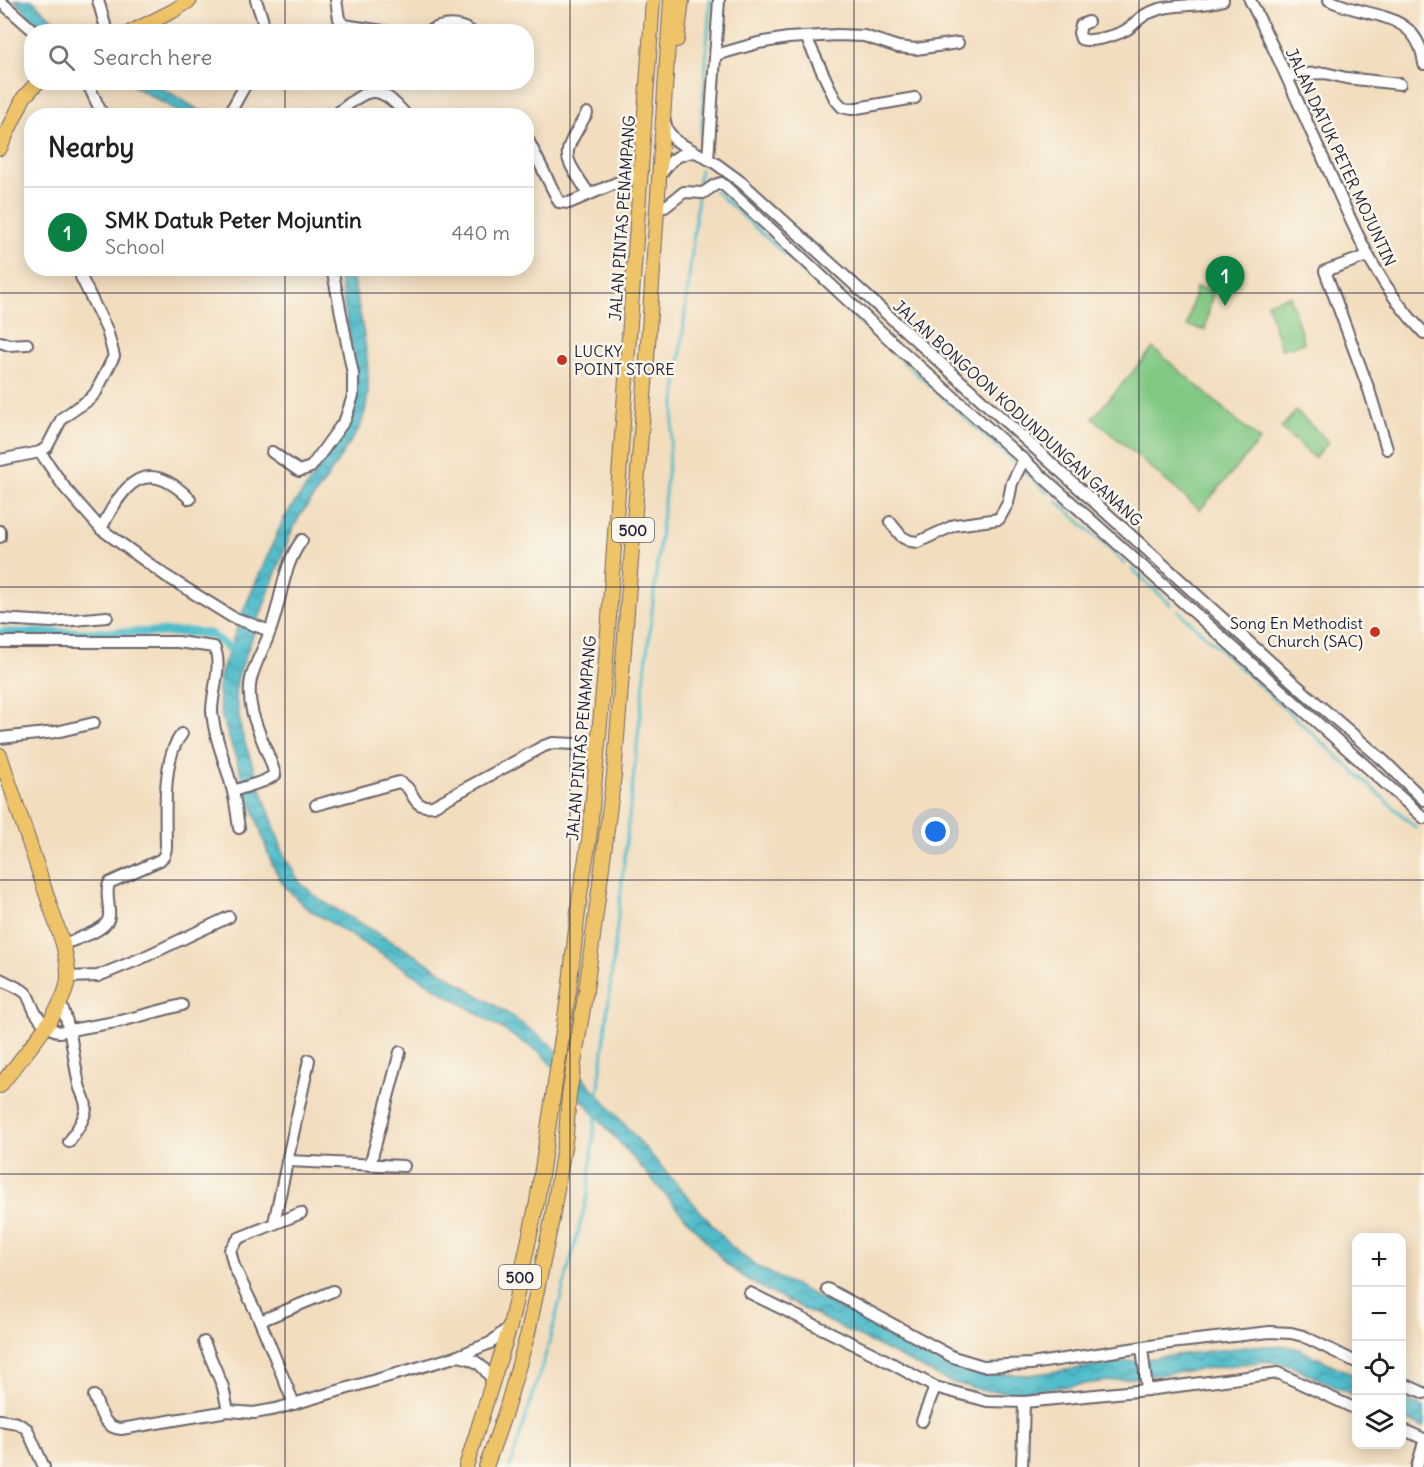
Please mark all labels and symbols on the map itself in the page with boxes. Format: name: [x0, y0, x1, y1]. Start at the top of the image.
street label: JALAN DATUK PETER MOJUNTIN: [1282, 45, 1400, 269]
street label: JALAN PINTAS PENAMPANG: [605, 115, 639, 321]
pin: 1: [1206, 256, 1244, 306]
street label: JALAN BONGOON KODUNDUNGAN GANANG: [889, 296, 1147, 530]
place label: LUCKY POINT STORE: [574, 341, 675, 379]
marker: LUCKY POINT STORE: [555, 353, 569, 367]
road number: 500: [612, 518, 654, 542]
place label: Song En Methodist Church (SAC): [1230, 613, 1364, 651]
marker: Song En Methodist Church (SAC): [1368, 625, 1382, 639]
street label: JALAN PINTAS PENAMPANG: [562, 635, 600, 841]
your location: [921, 817, 950, 846]
road number: 500: [499, 1265, 541, 1289]

